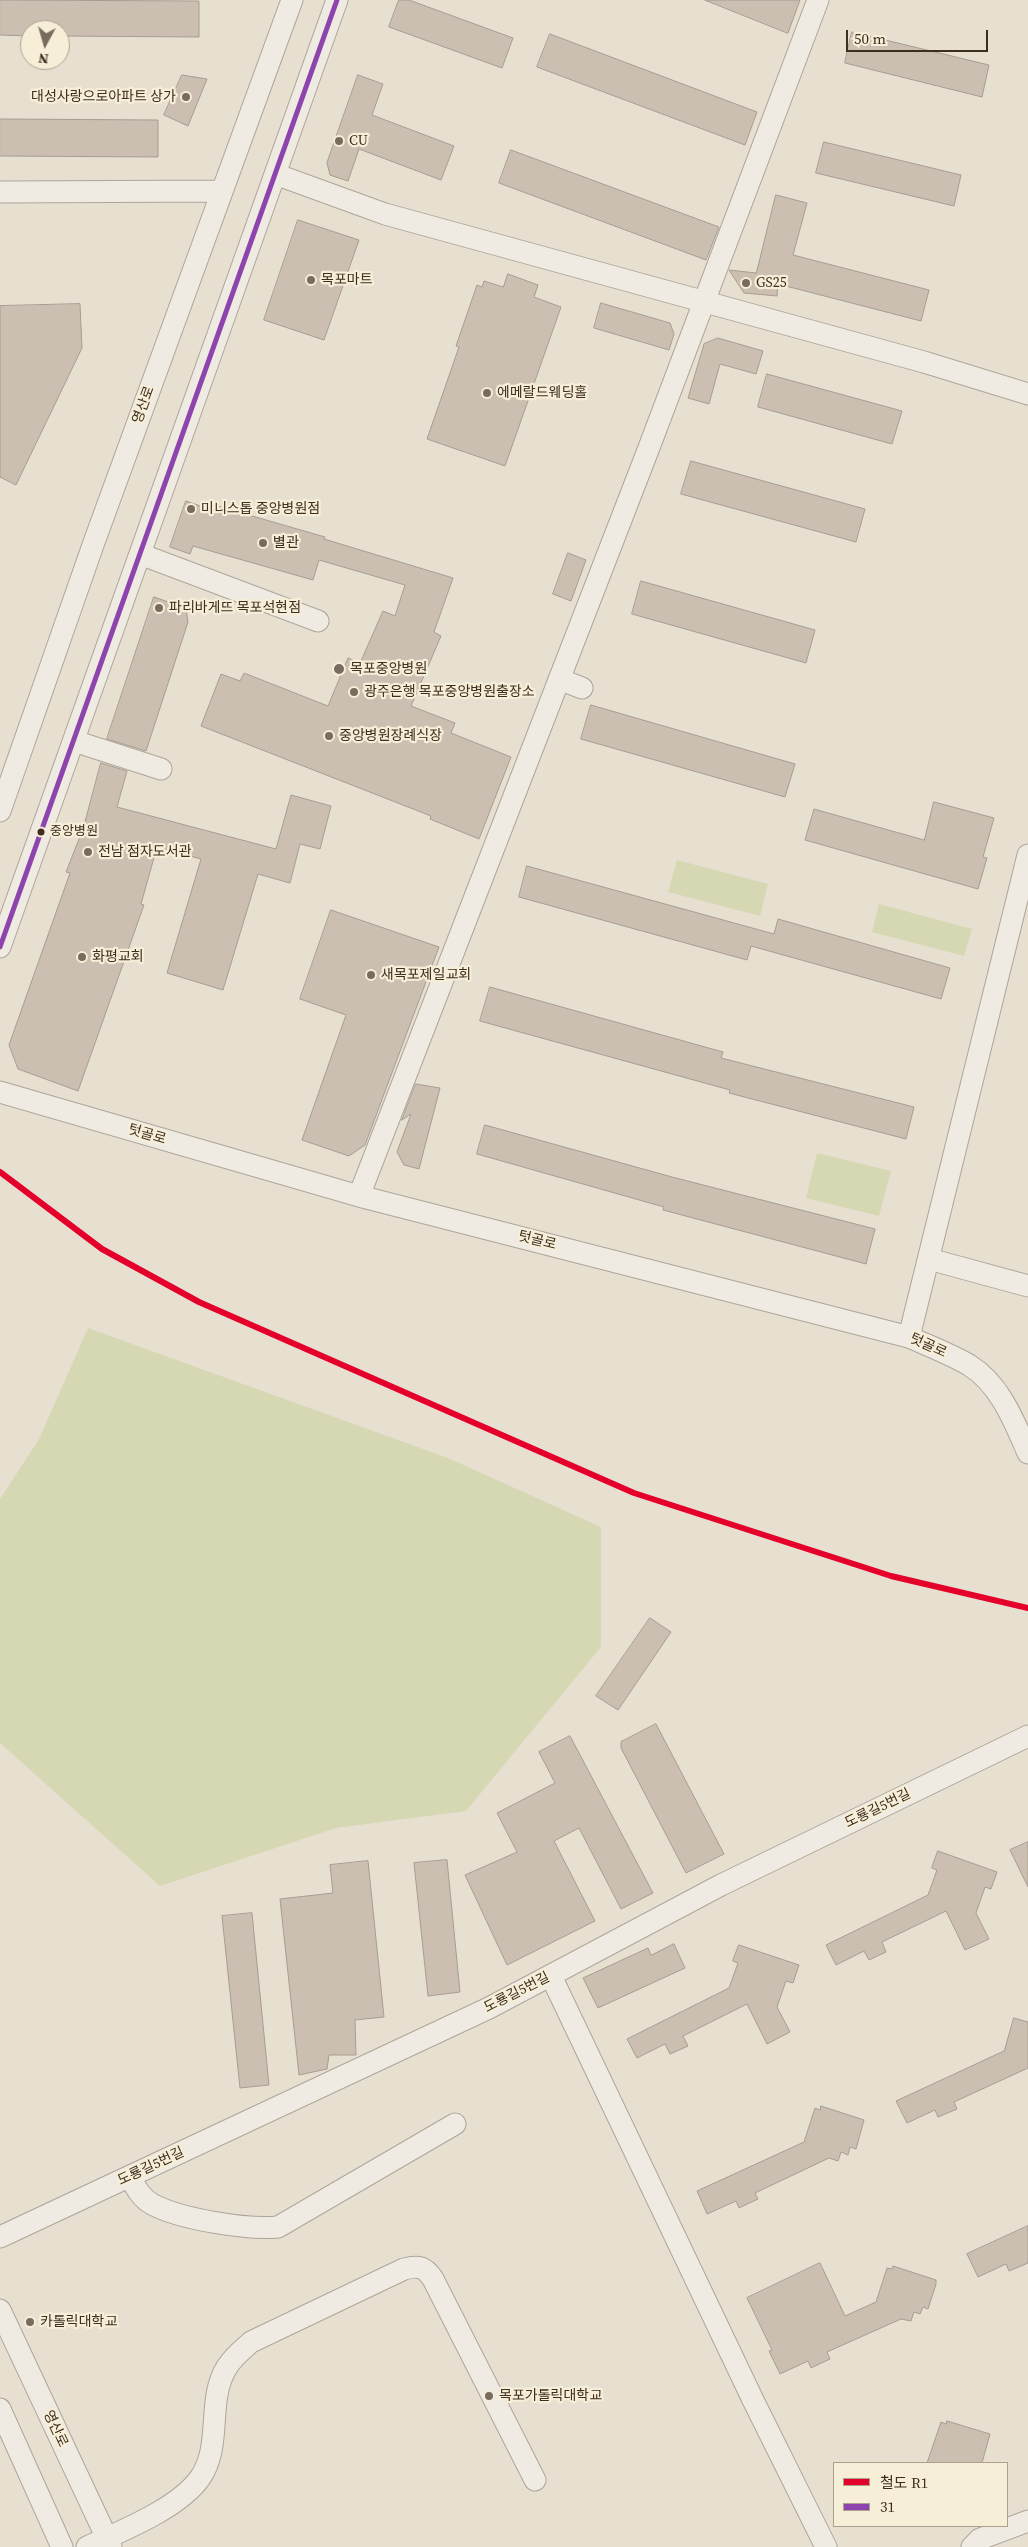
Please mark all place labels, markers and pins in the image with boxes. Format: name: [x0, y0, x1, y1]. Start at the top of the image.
place label: 대성사랑으로아파트 상가: [31, 89, 176, 105]
marker: 대성사랑으로아파트 상가: [180, 91, 192, 103]
place label: CU: [349, 133, 368, 149]
marker: CU: [333, 135, 345, 147]
place label: 목포마트: [321, 272, 373, 288]
marker: 목포마트: [305, 274, 317, 286]
place label: GS25: [756, 275, 787, 291]
marker: GS25: [740, 277, 752, 289]
place label: 에메랄드웨딩홀: [497, 385, 587, 401]
marker: 에메랄드웨딩홀: [481, 387, 493, 399]
place label: 미니스톱 중앙병원점: [201, 501, 320, 517]
marker: 미니스톱 중앙병원점: [185, 503, 197, 515]
place label: 별관: [273, 535, 299, 551]
marker: 별관: [257, 537, 269, 549]
place label: 파리바게뜨 목포석현점: [169, 600, 301, 616]
marker: 파리바게뜨 목포석현점: [153, 602, 165, 614]
place label: 목포중앙병원: [350, 661, 427, 677]
marker: 목포중앙병원: [332, 662, 346, 676]
place label: 광주은행 목포중앙병원출장소: [364, 684, 535, 700]
marker: 광주은행 목포중앙병원출장소: [348, 686, 360, 698]
place label: 중앙병원장례식장: [339, 728, 442, 744]
marker: 중앙병원장례식장: [323, 730, 335, 742]
place label: 중앙병원: [50, 824, 98, 840]
marker: 중앙병원: [36, 827, 46, 837]
place label: 전남 점자도서관: [98, 844, 191, 860]
marker: 전남 점자도서관: [82, 846, 94, 858]
place label: 화평교회: [92, 949, 144, 965]
marker: 화평교회: [76, 951, 88, 963]
place label: 새목포제일교회: [381, 967, 471, 983]
marker: 새목포제일교회: [365, 969, 377, 981]
place label: 카톨릭대학교: [40, 2314, 117, 2330]
marker: 카톨릭대학교: [24, 2316, 36, 2328]
place label: 목포가톨릭대학교: [499, 2388, 602, 2404]
marker: 목포가톨릭대학교: [483, 2390, 495, 2402]

